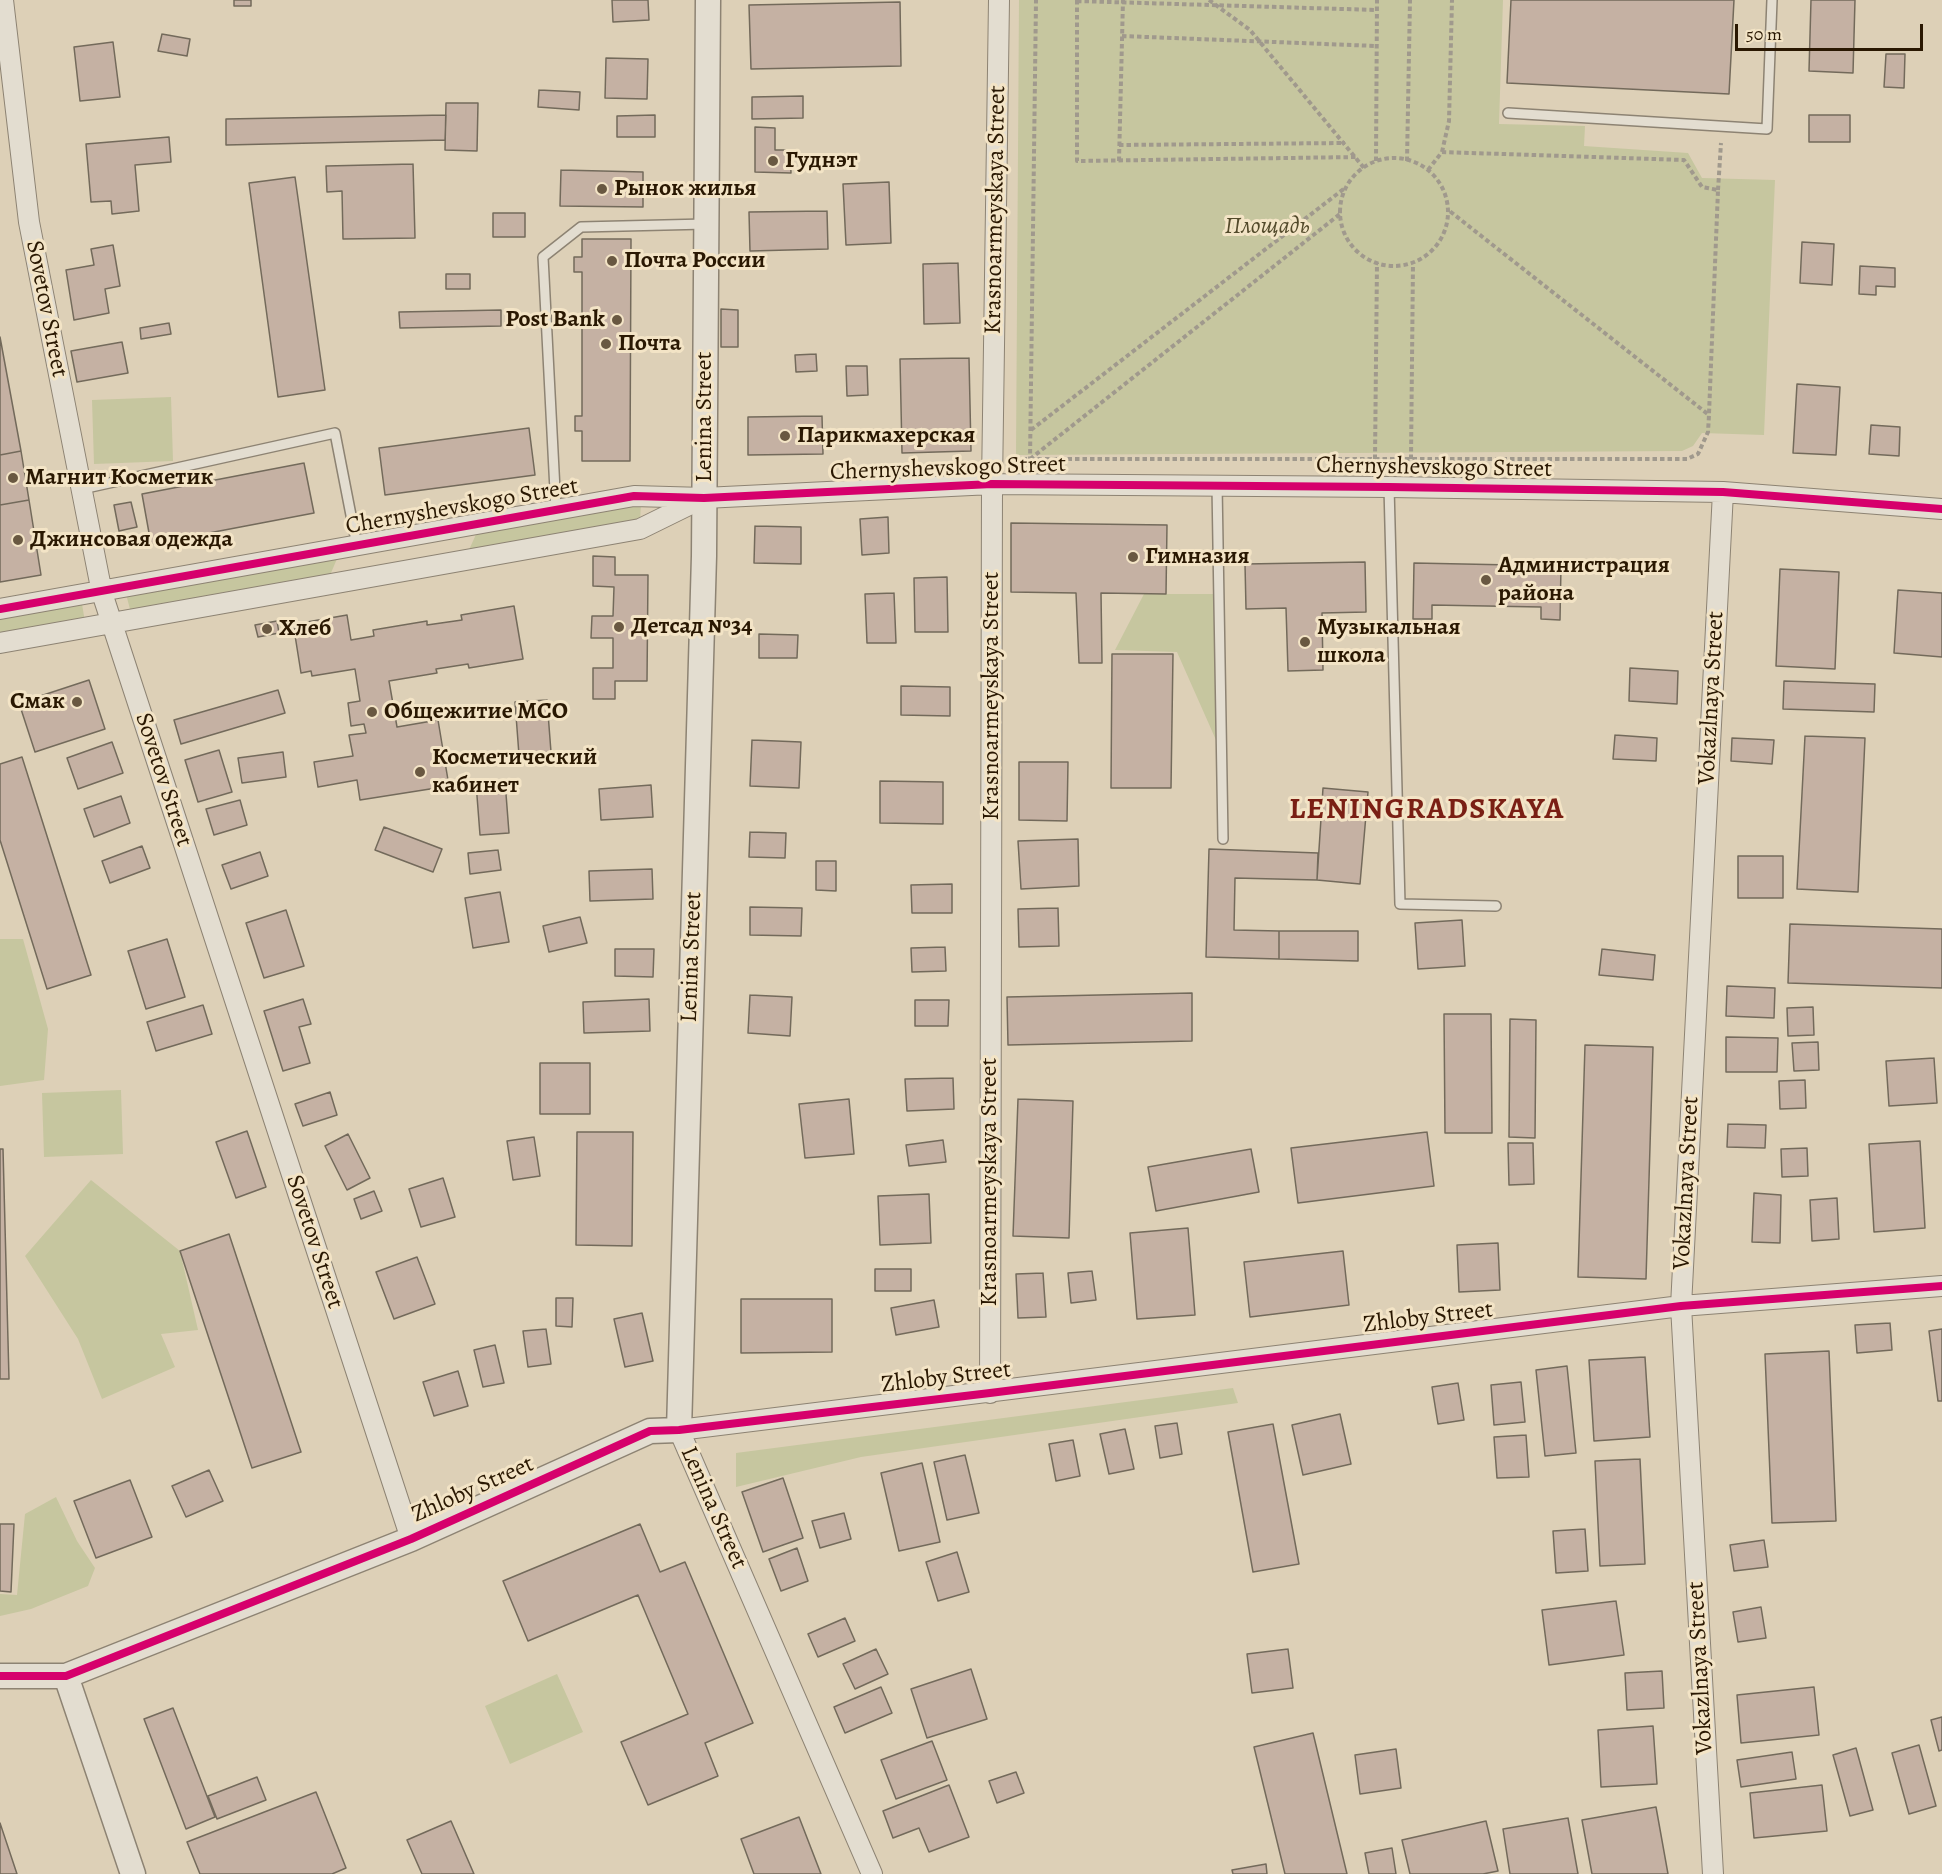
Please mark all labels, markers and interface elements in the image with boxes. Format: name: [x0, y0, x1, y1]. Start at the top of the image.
scale bar: [1738, 12, 1926, 50]
text: 50 m: [1746, 22, 1782, 46]
street label: Krasnoarmeyskaya Street: [979, 85, 1013, 335]
place label: Гуднэт: [785, 147, 858, 175]
marker: Гуднэт: [766, 154, 780, 168]
place label: Рынок жилья: [614, 175, 756, 203]
marker: Рынок жилья: [595, 182, 609, 196]
park label: Площадь: [1225, 213, 1309, 241]
street label: Sovetov Street: [19, 238, 73, 380]
place label: Почта России: [624, 247, 766, 275]
marker: Почта России: [605, 254, 619, 268]
place label: Post Bank: [505, 306, 605, 334]
marker: Post Bank: [610, 313, 624, 327]
place label: Почта: [618, 330, 681, 358]
marker: Почта: [599, 337, 613, 351]
street label: Lenina Street: [691, 352, 719, 482]
place label: Парикмахерская: [797, 422, 975, 450]
marker: Парикмахерская: [778, 429, 792, 443]
street label: Chernyshevskogo Street: [830, 450, 1066, 488]
street label: Chernyshevskogo Street: [1316, 452, 1552, 484]
place label: Магнит Косметик: [25, 464, 213, 492]
marker: Магнит Косметик: [6, 471, 20, 485]
street label: Chernyshevskogo Street: [343, 472, 581, 542]
place label: Джинсовая одежда: [30, 526, 233, 554]
marker: Джинсовая одежда: [11, 533, 25, 547]
place label: Гимназия: [1145, 543, 1250, 571]
marker: Гимназия: [1126, 550, 1140, 564]
place label: Администрация района: [1498, 552, 1670, 608]
street label: Krasnoarmeyskaya Street: [978, 572, 1006, 820]
marker: Администрация района: [1479, 573, 1493, 587]
street label: Vokazlnaya Street: [1693, 611, 1731, 785]
place label: Детсад №34: [631, 613, 753, 641]
place label: Музыкальная школа: [1317, 614, 1461, 670]
place label: Хлеб: [279, 615, 331, 643]
marker: Детсад №34: [612, 620, 626, 634]
marker: Хлеб: [260, 622, 274, 636]
marker: Музыкальная школа: [1298, 635, 1312, 649]
place label: Смак: [10, 688, 65, 716]
marker: Смак: [70, 695, 84, 709]
place label: Общежитие МСО: [384, 698, 568, 726]
marker: Общежитие МСО: [365, 705, 379, 719]
street label: Sovetov Street: [128, 710, 198, 850]
place label: Косметический кабинет: [432, 744, 597, 800]
marker: Косметический кабинет: [413, 765, 427, 779]
district label: LENINGRADSKAYA: [1289, 793, 1565, 829]
street label: Lenina Street: [675, 891, 709, 1023]
street label: Krasnoarmeyskaya Street: [976, 1058, 1004, 1306]
street label: Vokazlnaya Street: [1668, 1096, 1706, 1270]
street label: Sovetov Street: [279, 1172, 349, 1312]
street label: Zhloby Street: [1361, 1296, 1495, 1340]
street label: Zhloby Street: [879, 1356, 1013, 1400]
street label: Lenina Street: [673, 1442, 753, 1574]
street label: Zhloby Street: [408, 1450, 538, 1530]
street label: Vokazlnaya Street: [1682, 1581, 1720, 1755]

